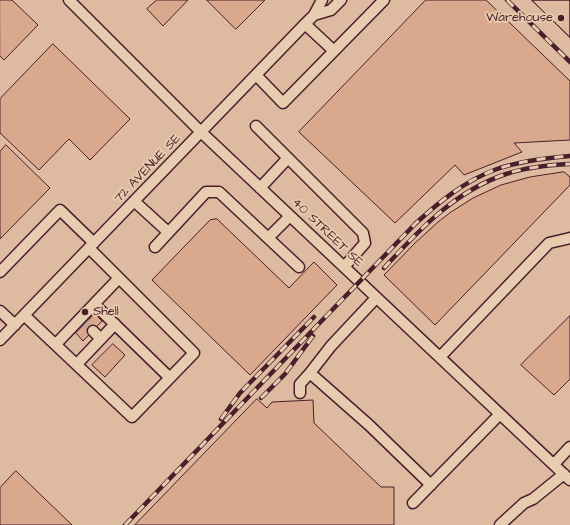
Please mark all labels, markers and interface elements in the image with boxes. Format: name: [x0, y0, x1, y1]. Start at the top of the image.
place label: Warehouse: [486, 10, 553, 26]
marker: Warehouse: [556, 13, 566, 23]
street label: 72 AVENUE SE: [111, 131, 185, 207]
street label: 40 STREET SE: [288, 195, 366, 271]
place label: Shell: [93, 304, 119, 320]
marker: Shell: [80, 307, 90, 317]

